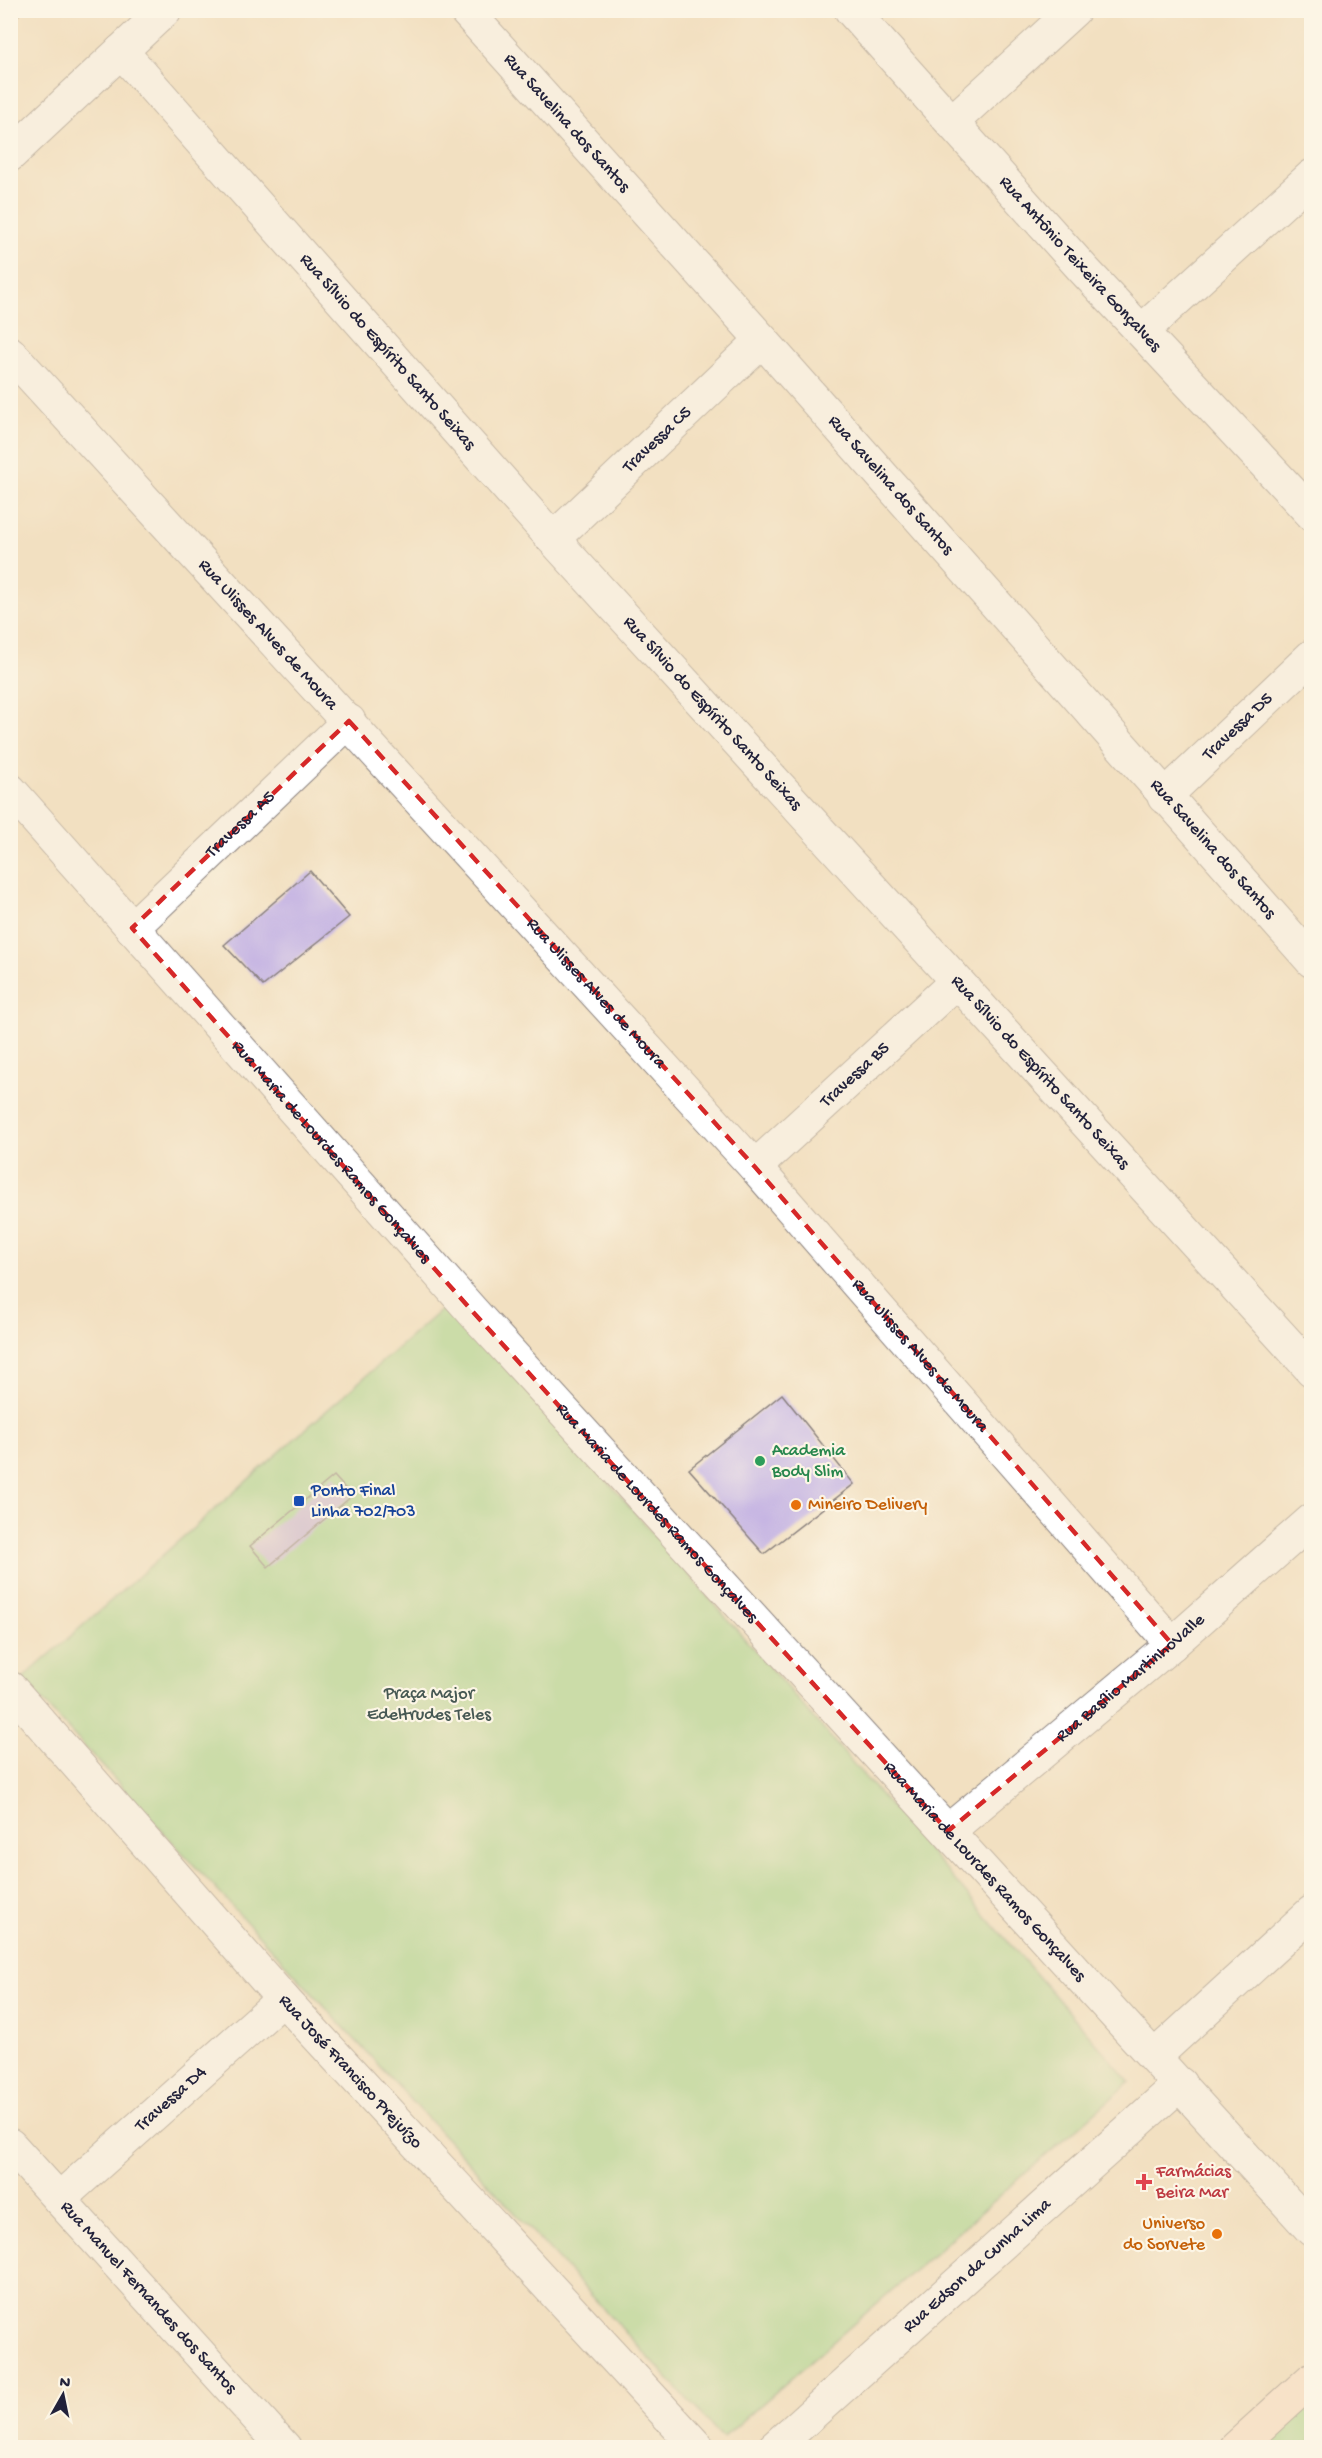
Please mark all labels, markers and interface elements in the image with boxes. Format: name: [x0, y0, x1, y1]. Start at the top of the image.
street label: Rua Savelina dos Santos: [499, 49, 635, 198]
street label: Rua Antônio Teixeira Gonçalves: [994, 172, 1167, 357]
street label: Rua Sílvio do Espírito Santo Seixas: [295, 249, 481, 456]
street label: Travessa C5: [618, 402, 696, 478]
street label: Rua Savelina dos Santos: [823, 411, 959, 560]
street label: Rua Ulisses Alves de Moura: [194, 555, 343, 715]
street label: Rua Sílvio do Espírito Santo Seixas: [618, 612, 807, 816]
street label: Travessa D5: [1198, 688, 1277, 766]
street label: Rua Savelina dos Santos: [1145, 775, 1281, 924]
street label: Travessa A5: [201, 786, 280, 863]
street label: Rua Ulisses Alves de Moura: [522, 913, 671, 1074]
street label: Rua Sílvio do Espírito Santo Seixas: [946, 971, 1135, 1175]
street label: Rua Maria de Lourdes Ramos Gonçalves: [227, 1036, 436, 1269]
street label: Travessa B5: [815, 1038, 894, 1113]
street label: Rua Ulisses Alves de Moura: [847, 1274, 993, 1438]
street label: Rua Maria de Lourdes Ramos Gonçalves: [551, 1399, 763, 1628]
place label: Academia Body Slim: [771, 1441, 846, 1483]
marker: Academia Body Slim: [753, 1454, 767, 1468]
place label: Ponto Final Linha 702/703: [310, 1481, 416, 1523]
marker: Ponto Final Linha 702/703: [292, 1494, 306, 1508]
place label: Mineiro Delivery: [808, 1495, 928, 1516]
marker: Mineiro Delivery: [789, 1498, 803, 1512]
street label: Rua Basílio MartinhoValle: [1052, 1609, 1210, 1747]
park label: Praça Major Edeltrudes Teles: [367, 1684, 492, 1726]
street label: Rua Maria de Lourdes Ramos Gonçalves: [879, 1757, 1091, 1987]
street label: Rua José Francisco Prejuízo: [274, 1990, 427, 2153]
street label: Travessa D4: [130, 2062, 211, 2137]
place label: Farmácias Beira Mar: [1155, 2162, 1232, 2204]
marker: Farmácias Beira Mar: [1137, 2175, 1151, 2189]
street label: Rua Edson da Cunha Lima: [899, 2193, 1056, 2338]
street label: Rua Manuel Fernandes dos Santos: [56, 2197, 242, 2399]
place label: Universo do Sorvete: [1123, 2214, 1206, 2256]
marker: Universo do Sorvete: [1210, 2227, 1224, 2241]
north arrow: [33, 2365, 93, 2425]
text: N: [58, 2373, 72, 2394]

